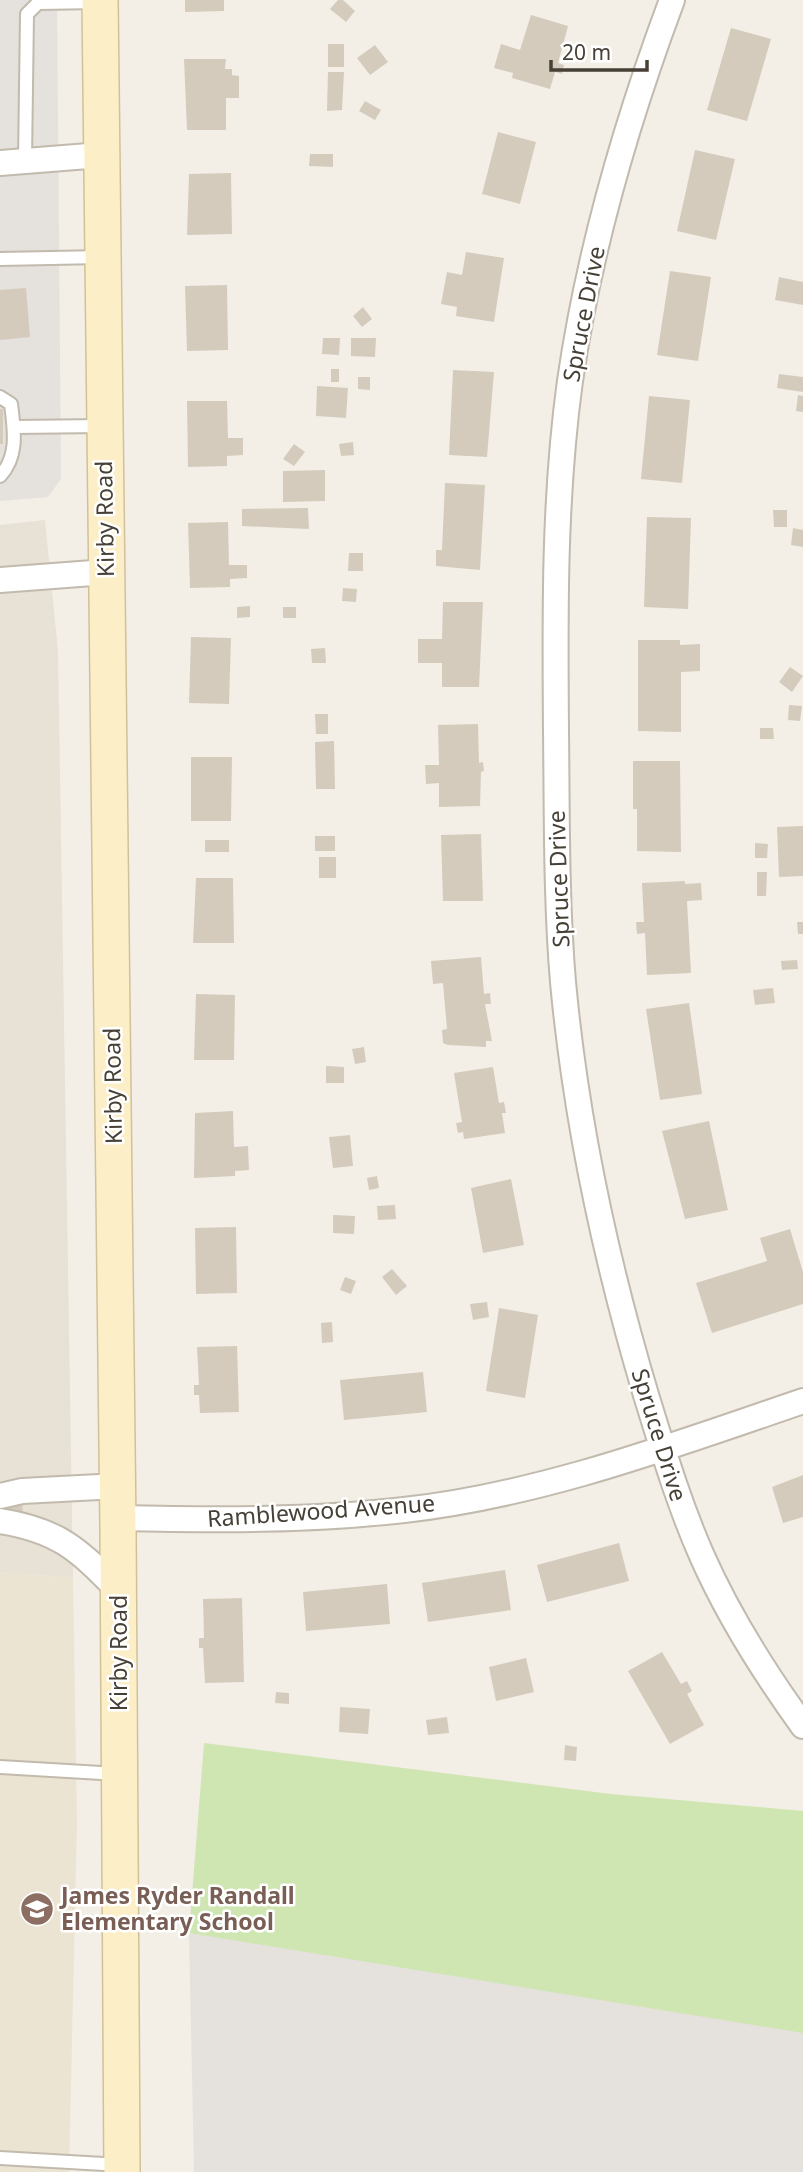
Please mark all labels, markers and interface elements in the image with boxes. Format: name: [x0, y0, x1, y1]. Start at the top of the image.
scale bar: [551, 28, 647, 72]
text: 20 m: [562, 38, 611, 66]
street label: Spruce Drive: [554, 243, 612, 384]
street label: Kirby Road: [87, 461, 121, 577]
street label: Spruce Drive: [540, 810, 576, 948]
street label: Kirby Road: [95, 1028, 129, 1144]
street label: Spruce Drive: [625, 1364, 695, 1505]
street label: Ramblewood Avenue: [206, 1486, 436, 1534]
street label: Kirby Road: [102, 1595, 134, 1711]
place label: James Ryder Randall Elementary School: [59, 1879, 295, 1937]
school or university icon: James Ryder Randall Elementary School: [18, 1890, 56, 1928]

